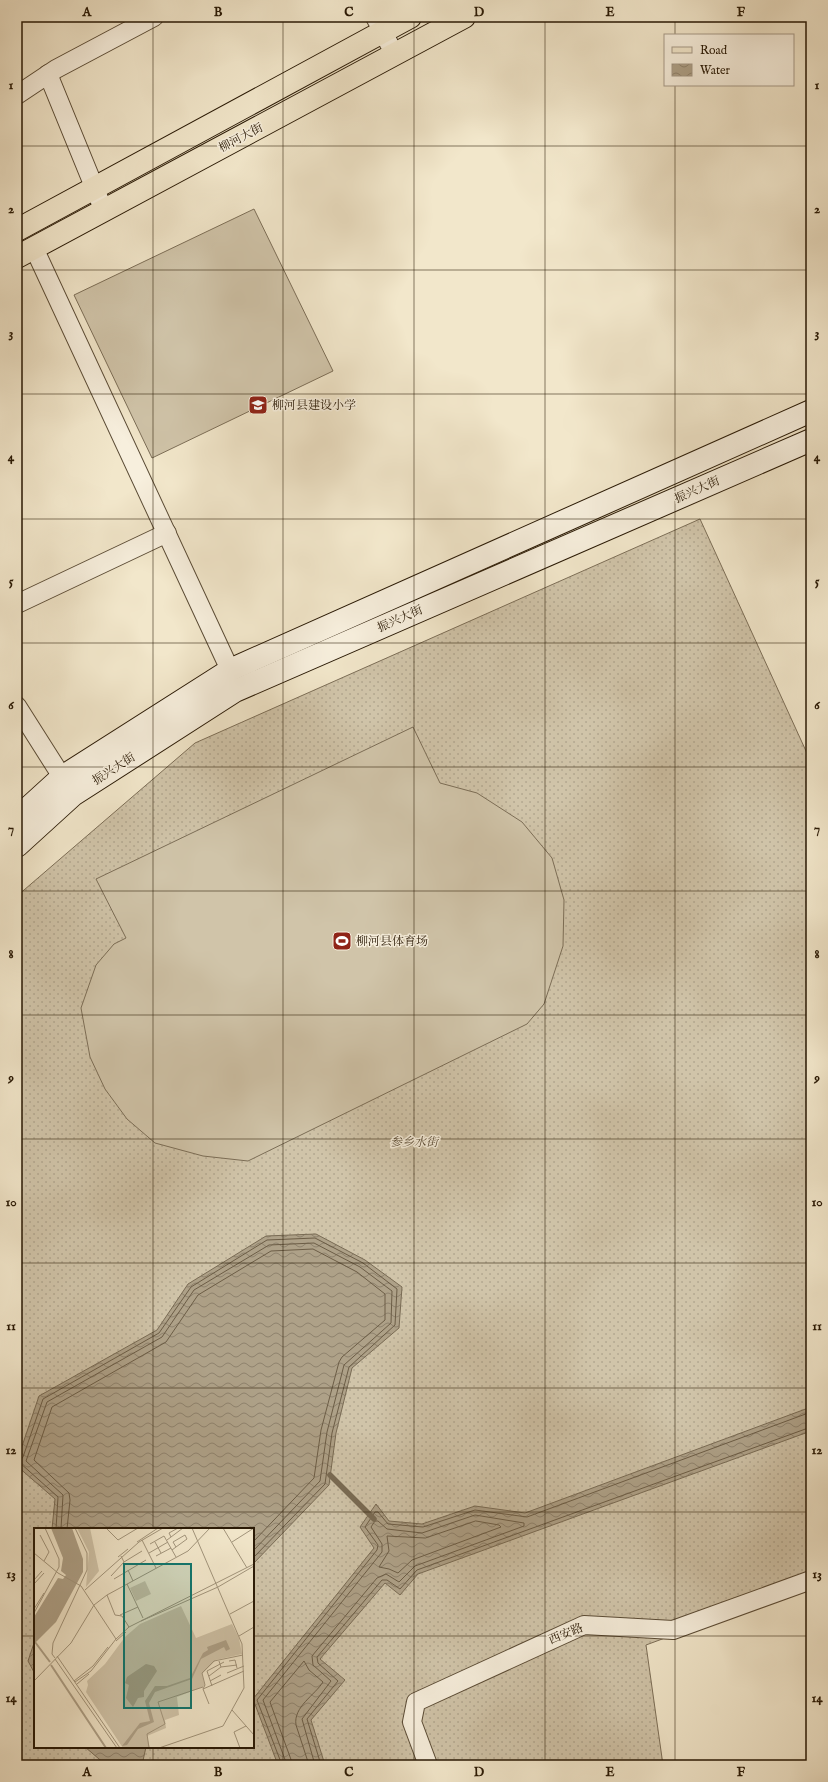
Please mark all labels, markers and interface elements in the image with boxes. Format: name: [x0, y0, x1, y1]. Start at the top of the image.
text: A: [82, 4, 93, 21]
text: B: [214, 4, 223, 21]
text: C: [344, 4, 354, 21]
text: D: [474, 4, 485, 21]
text: E: [605, 4, 615, 21]
text: F: [737, 4, 746, 21]
legend: [664, 34, 794, 86]
text: Road: [700, 43, 728, 58]
text: Water: [700, 63, 731, 78]
text: 1: [9, 77, 14, 94]
text: 1: [815, 77, 820, 94]
street label: 柳河大街: [216, 120, 267, 156]
text: 2: [8, 201, 14, 218]
text: 2: [814, 201, 820, 218]
text: 3: [9, 325, 14, 342]
text: 3: [815, 325, 820, 342]
school or university icon: 柳河县建设小学: [247, 394, 269, 416]
place label: 柳河县建设小学: [272, 398, 356, 413]
text: 4: [8, 449, 15, 466]
text: 4: [814, 449, 821, 466]
street label: 振兴大街: [672, 473, 723, 507]
text: 5: [9, 573, 14, 590]
text: 5: [815, 573, 820, 590]
street label: 振兴大街: [375, 602, 426, 636]
text: 6: [8, 697, 14, 714]
text: 6: [814, 697, 820, 714]
street label: 振兴大街: [90, 749, 139, 788]
text: 7: [8, 821, 14, 838]
text: 7: [814, 821, 820, 838]
sports icon: 柳河县体育场: [331, 930, 353, 952]
place label: 柳河县体育场: [356, 934, 428, 949]
text: 8: [8, 946, 14, 963]
text: 8: [814, 946, 820, 963]
text: 9: [7, 1070, 14, 1087]
text: 9: [813, 1070, 820, 1087]
park label: 参乡水街: [390, 1135, 440, 1150]
text: 10: [5, 1194, 17, 1211]
text: 10: [811, 1194, 823, 1211]
text: 11: [6, 1318, 16, 1335]
text: 11: [812, 1318, 822, 1335]
text: 12: [6, 1442, 16, 1459]
text: 12: [812, 1442, 822, 1459]
inset map: [34, 1528, 254, 1748]
text: 13: [6, 1566, 16, 1583]
text: 13: [812, 1566, 822, 1583]
street label: 西安路: [546, 1620, 586, 1648]
text: 14: [5, 1690, 17, 1707]
text: 14: [811, 1690, 823, 1707]
text: A: [82, 1764, 93, 1781]
text: B: [214, 1764, 223, 1781]
text: C: [344, 1764, 354, 1781]
text: D: [474, 1764, 485, 1781]
text: E: [605, 1764, 615, 1781]
text: F: [737, 1764, 746, 1781]

